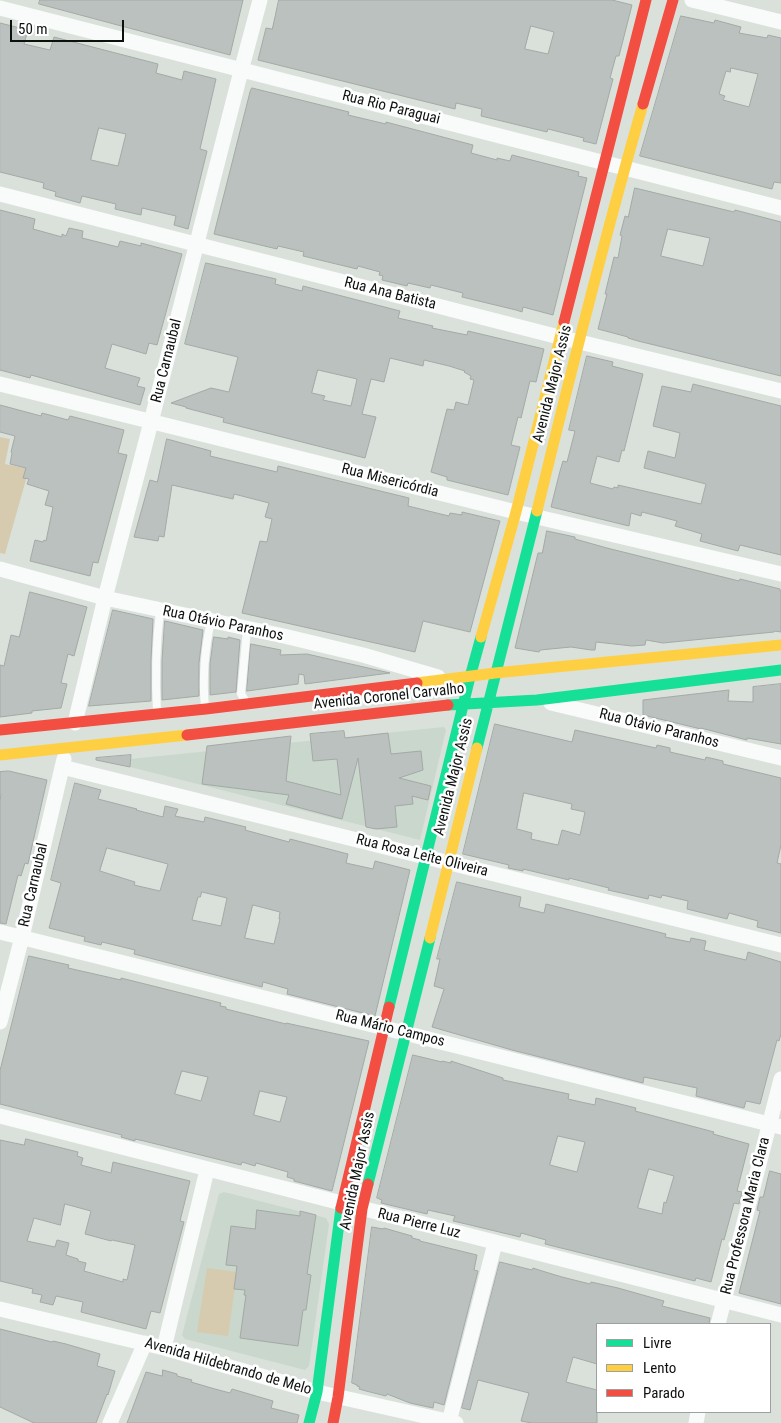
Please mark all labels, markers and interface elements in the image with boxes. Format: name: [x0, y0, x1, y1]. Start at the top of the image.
scale bar: [12, 10, 126, 42]
text: 50 m: [18, 20, 48, 38]
street label: Rua Rio Paraguai: [340, 87, 442, 129]
street label: Rua Ana Batista: [342, 274, 438, 314]
street label: Rua Carnaubal: [148, 317, 186, 405]
street label: Avenida Major Assis: [530, 323, 576, 445]
street label: Rua Misericórdia: [340, 460, 440, 502]
street label: Rua Otávio Paranhos: [161, 602, 285, 646]
street label: Avenida Coronel Carvalho: [313, 680, 465, 714]
street label: Rua Otávio Paranhos: [597, 705, 721, 753]
street label: Avenida Major Assis: [431, 716, 477, 838]
street label: Rua Rosa Leite Oliveira: [354, 831, 490, 881]
street label: Rua Carnaubal: [16, 841, 52, 929]
street label: Rua Mário Campos: [333, 1007, 447, 1051]
street label: Avenida Major Assis: [337, 1110, 379, 1232]
street label: Rua Professora Maria Clara: [718, 1135, 774, 1297]
street label: Rua Pierre Luz: [376, 1205, 462, 1243]
legend: [596, 1323, 771, 1413]
text: Livre: [643, 1334, 671, 1352]
street label: Avenida Hildebrando de Melo: [142, 1335, 314, 1399]
text: Lento: [643, 1359, 676, 1377]
text: Parado: [643, 1384, 685, 1402]

